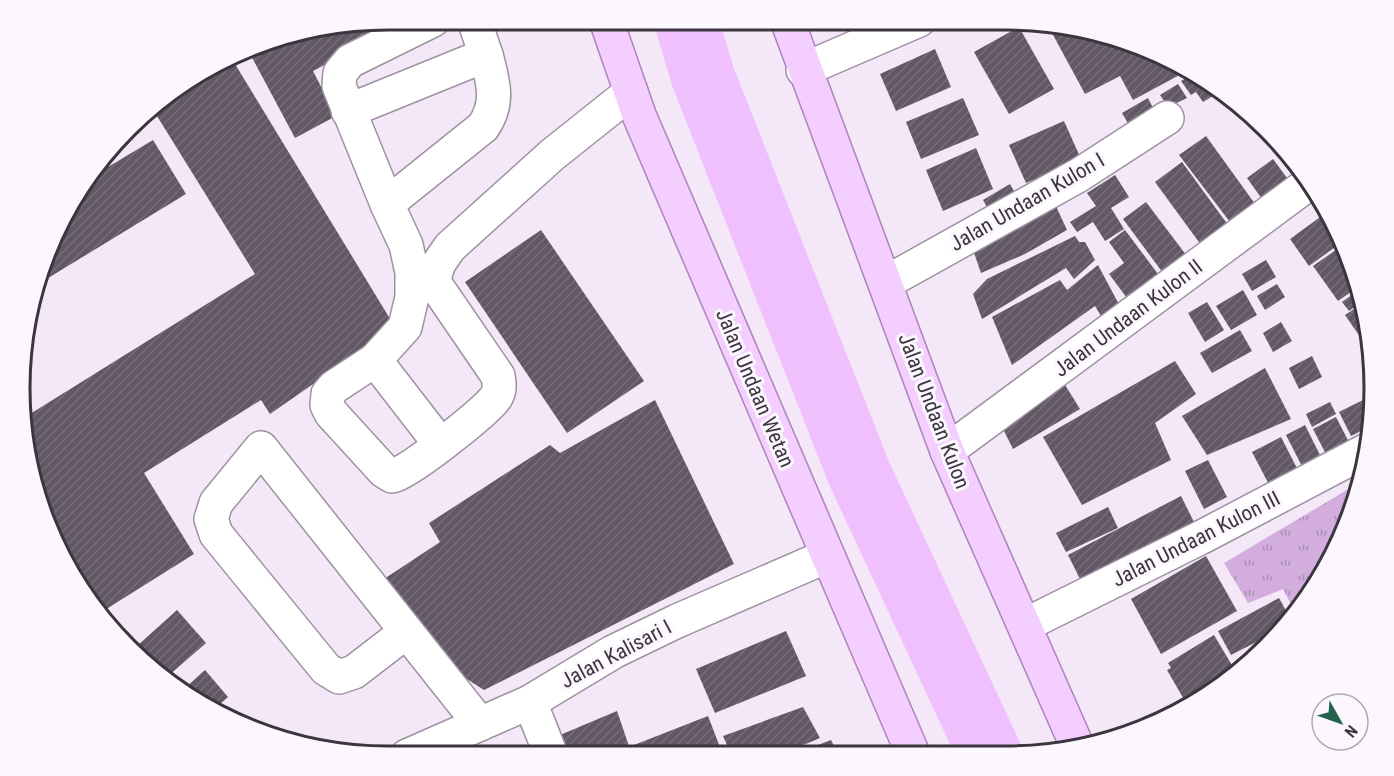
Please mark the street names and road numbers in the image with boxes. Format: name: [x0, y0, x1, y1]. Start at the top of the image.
street label: Jalan Undaan Kulon I: [945, 148, 1109, 256]
street label: Jalan Undaan Kulon II: [1049, 254, 1207, 382]
street label: Jalan Undaan Wetan: [711, 305, 799, 471]
street label: Jalan Undaan Kulon: [893, 330, 975, 492]
street label: Jalan Undaan Kulon III: [1108, 486, 1284, 592]
street label: Jalan Kalisari I: [556, 615, 676, 693]

